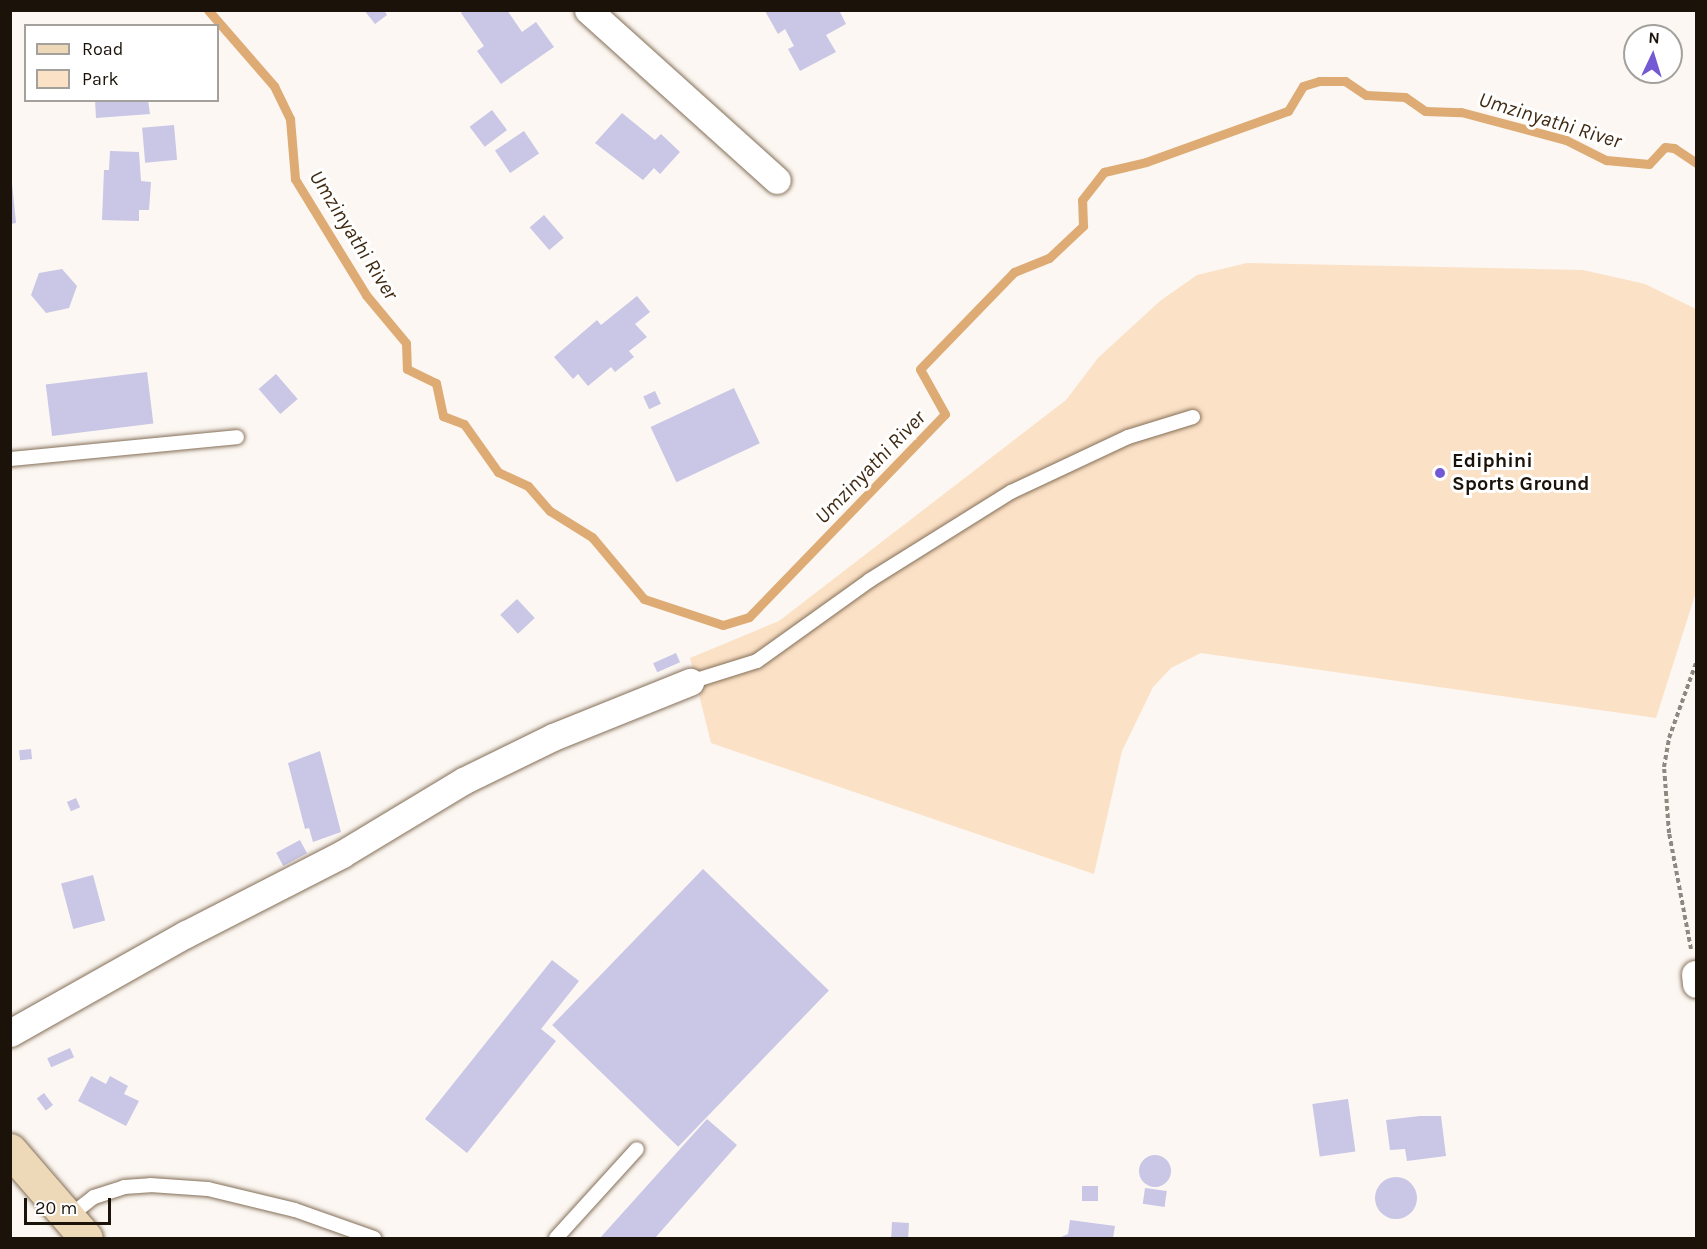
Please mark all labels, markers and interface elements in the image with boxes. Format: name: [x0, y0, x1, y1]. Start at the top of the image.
legend: [24, 24, 219, 102]
north arrow: [1623, 24, 1683, 84]
text: N: [1648, 28, 1661, 47]
text: Road: [82, 38, 123, 60]
text: Park: [82, 68, 119, 90]
water label: Umzinyathi River: [1475, 86, 1625, 154]
water label: Umzinyathi River: [304, 166, 404, 304]
water label: Umzinyathi River: [809, 405, 931, 529]
place label: Ediphini Sports Ground: [1452, 449, 1590, 496]
marker: Ediphini Sports Ground: [1433, 466, 1447, 480]
scale bar: [27, 1186, 114, 1224]
text: 20 m: [35, 1197, 77, 1219]

